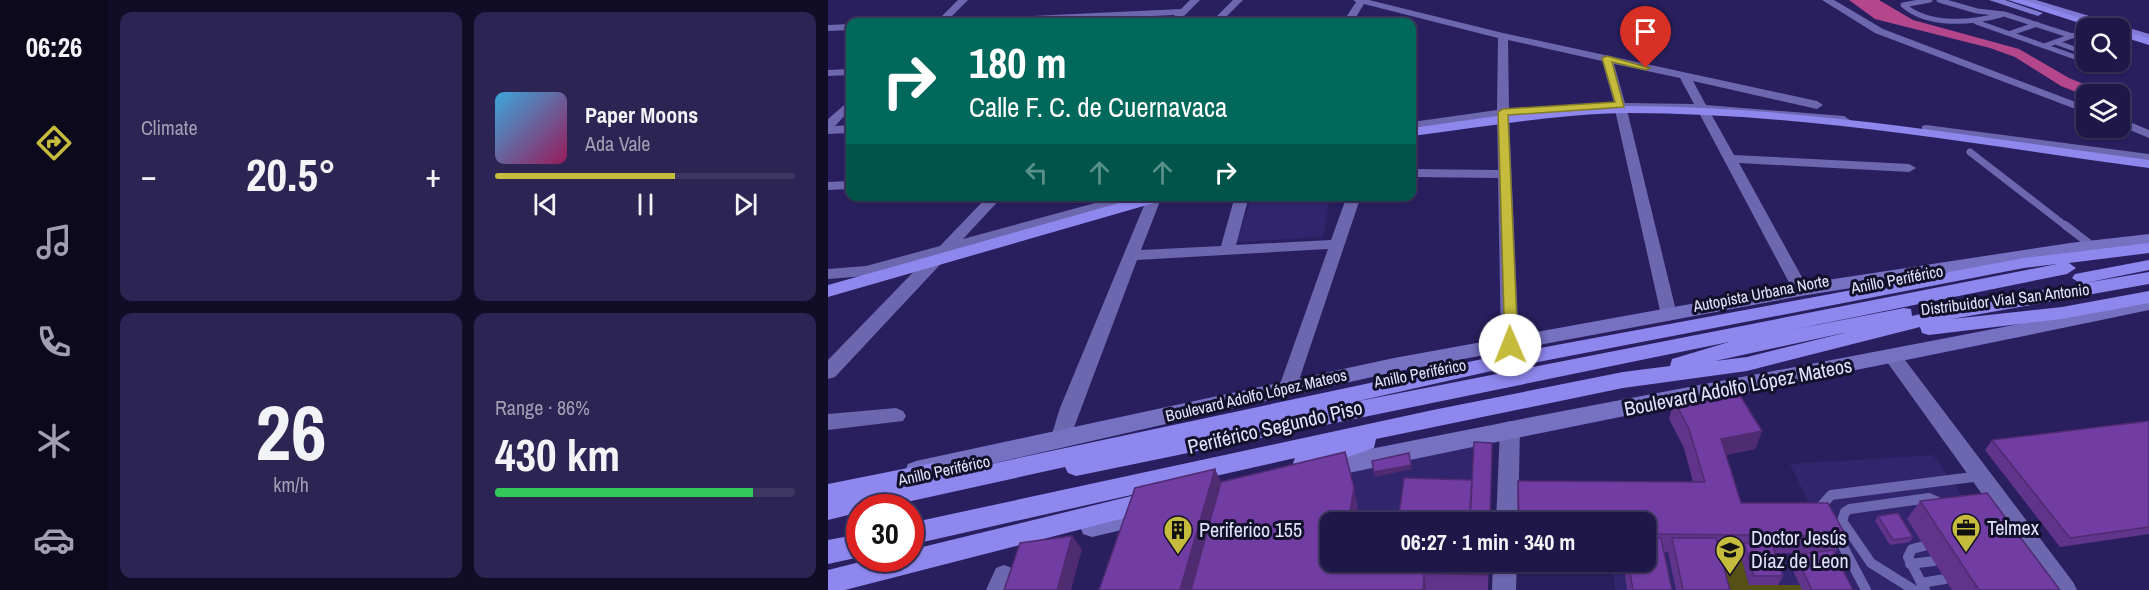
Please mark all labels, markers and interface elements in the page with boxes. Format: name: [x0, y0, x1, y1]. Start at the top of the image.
pin: [1620, 6, 1671, 68]
icon: arrive: [1629, 15, 1662, 48]
map controls: [2076, 18, 2130, 138]
button: search: [2076, 18, 2130, 72]
text: 06:26: [26, 29, 82, 65]
text: 180 m: [969, 35, 1067, 91]
icon: right: [870, 42, 948, 120]
button: layers: [2076, 84, 2130, 138]
text: Calle F. C. de Cuernavaca: [969, 89, 1227, 125]
text: Paper Moons: [585, 100, 698, 130]
text: Climate: [141, 114, 198, 141]
icon: directions: [33, 122, 75, 164]
text: Ada Vale: [585, 130, 650, 157]
text: 20.5°: [246, 144, 336, 205]
text: −: [141, 153, 157, 197]
text: +: [425, 153, 441, 197]
icon: left: [1020, 156, 1053, 189]
icon: ahead: [1083, 156, 1116, 189]
icon: ahead: [1146, 156, 1179, 189]
icon: right: [1209, 156, 1242, 189]
icon: previous: [529, 188, 562, 221]
icon: pause: [629, 188, 662, 221]
icon: next: [729, 188, 762, 221]
icon: music: [33, 221, 75, 263]
street label: Anillo Periférico: [1848, 259, 1945, 299]
street label: Autopista Urbana Norte: [1690, 269, 1831, 317]
street label: Distribuidor Vial San Antonio: [1919, 278, 2091, 320]
position arrow: [1478, 313, 1542, 377]
icon: phone: [33, 321, 75, 363]
street label: Boulevard Adolfo López Mateos: [1622, 351, 1854, 422]
street label: Anillo Periférico: [1371, 353, 1468, 393]
street label: Boulevard Adolfo López Mateos: [1163, 363, 1349, 427]
text: 26: [255, 379, 327, 484]
street label: Periférico Segundo Piso: [1185, 393, 1365, 460]
text: Range · 86%: [495, 394, 590, 421]
icon: climate: [33, 420, 75, 462]
text: 430 km: [495, 424, 620, 485]
street label: Anillo Periférico: [895, 450, 992, 491]
text: km/h: [273, 471, 309, 498]
speed limit sign: 30: [846, 494, 924, 572]
office icon: Telmex: [1950, 512, 1982, 554]
building icon: Periferico 155: [1162, 514, 1194, 556]
place label: Telmex: [1987, 514, 2040, 541]
place label: Periferico 155: [1199, 516, 1302, 543]
icon: car: [33, 519, 75, 561]
place label: Doctor Jesús Díaz de Leon: [1751, 524, 1849, 574]
text: 06:27 · 1 min · 340 m: [1401, 527, 1575, 557]
school or university icon: Doctor Jesús Díaz de Leon: [1714, 534, 1746, 576]

